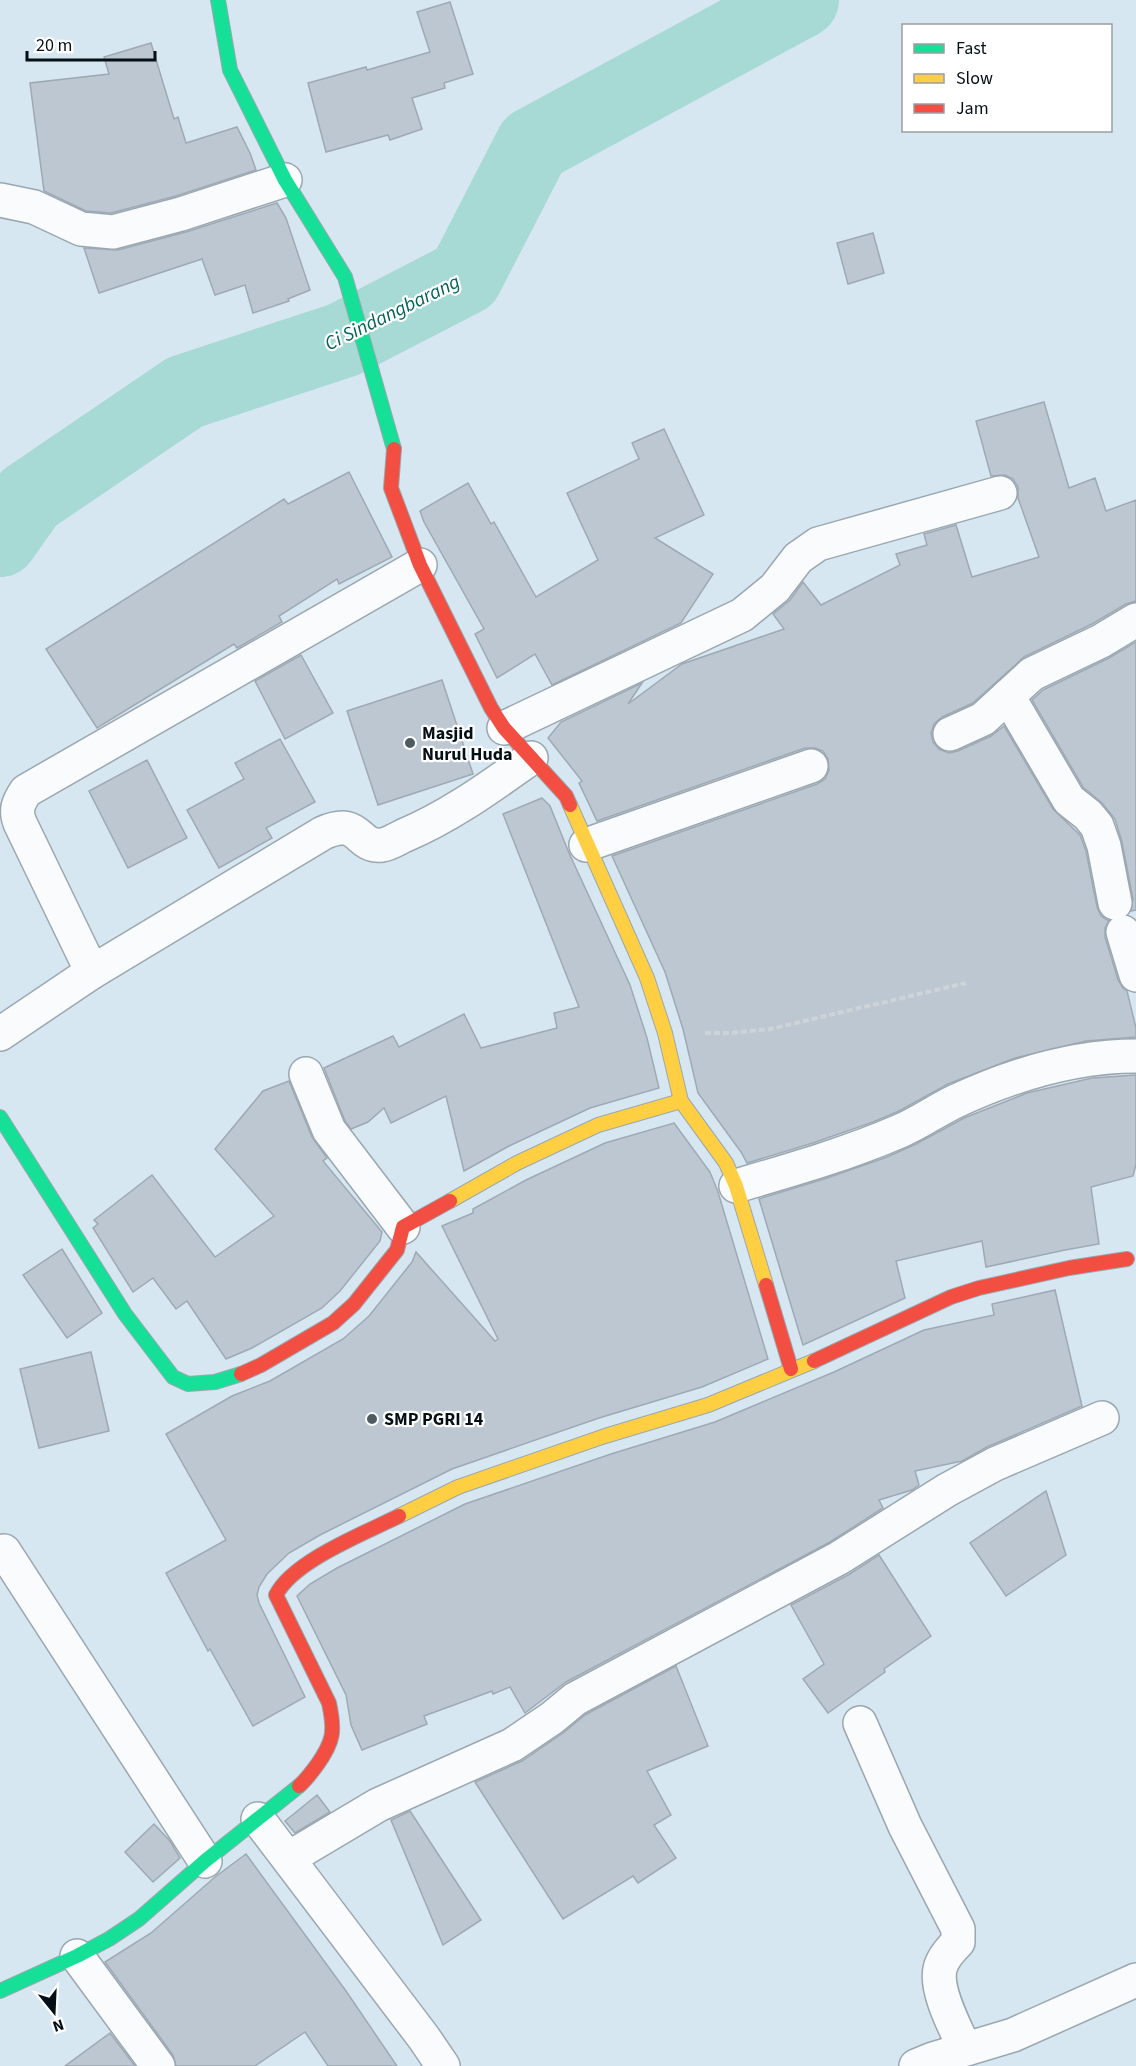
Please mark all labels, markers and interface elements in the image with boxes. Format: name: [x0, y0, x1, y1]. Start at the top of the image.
scale bar: [27, 24, 154, 62]
legend: [902, 24, 1112, 132]
text: 20 m: [36, 33, 72, 58]
text: Fast: [956, 36, 987, 61]
text: Slow: [956, 66, 993, 91]
text: Jam: [956, 96, 989, 121]
water label: Ci Sindangbarang: [320, 268, 465, 358]
place label: Masjid Nurul Huda: [422, 721, 513, 767]
marker: Masjid Nurul Huda: [403, 736, 417, 750]
place label: SMP PGRI 14: [384, 1407, 484, 1432]
marker: SMP PGRI 14: [365, 1412, 379, 1426]
north arrow: [24, 1982, 84, 2042]
text: N: [50, 2013, 67, 2037]

